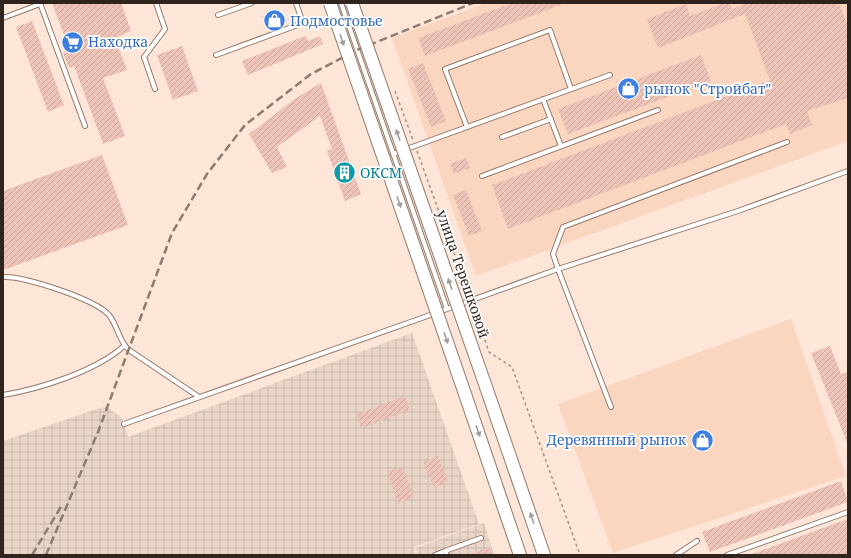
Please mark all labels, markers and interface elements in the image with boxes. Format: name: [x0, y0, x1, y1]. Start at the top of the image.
shop icon: Подмостовье: [261, 8, 287, 34]
place label: Подмостовье: [290, 11, 383, 30]
supermarket icon: Находка: [60, 29, 86, 55]
place label: Находка: [88, 32, 148, 51]
one-way arrow: [340, 34, 346, 46]
shop icon: рынок "Стройбат": [616, 76, 642, 102]
place label: рынок "Стройбат": [644, 79, 771, 98]
one-way arrow: [395, 128, 401, 140]
building icon: ОКСМ: [331, 160, 357, 186]
place label: ОКСМ: [360, 163, 402, 182]
one-way arrow: [396, 197, 402, 209]
street label: улица Терешковой: [433, 207, 494, 340]
one-way arrow: [447, 278, 453, 290]
one-way arrow: [443, 333, 449, 345]
one-way arrow: [475, 426, 481, 438]
shop icon: Деревянный рынок: [689, 427, 715, 453]
place label: Деревянный рынок: [547, 430, 687, 449]
one-way arrow: [528, 512, 534, 524]

